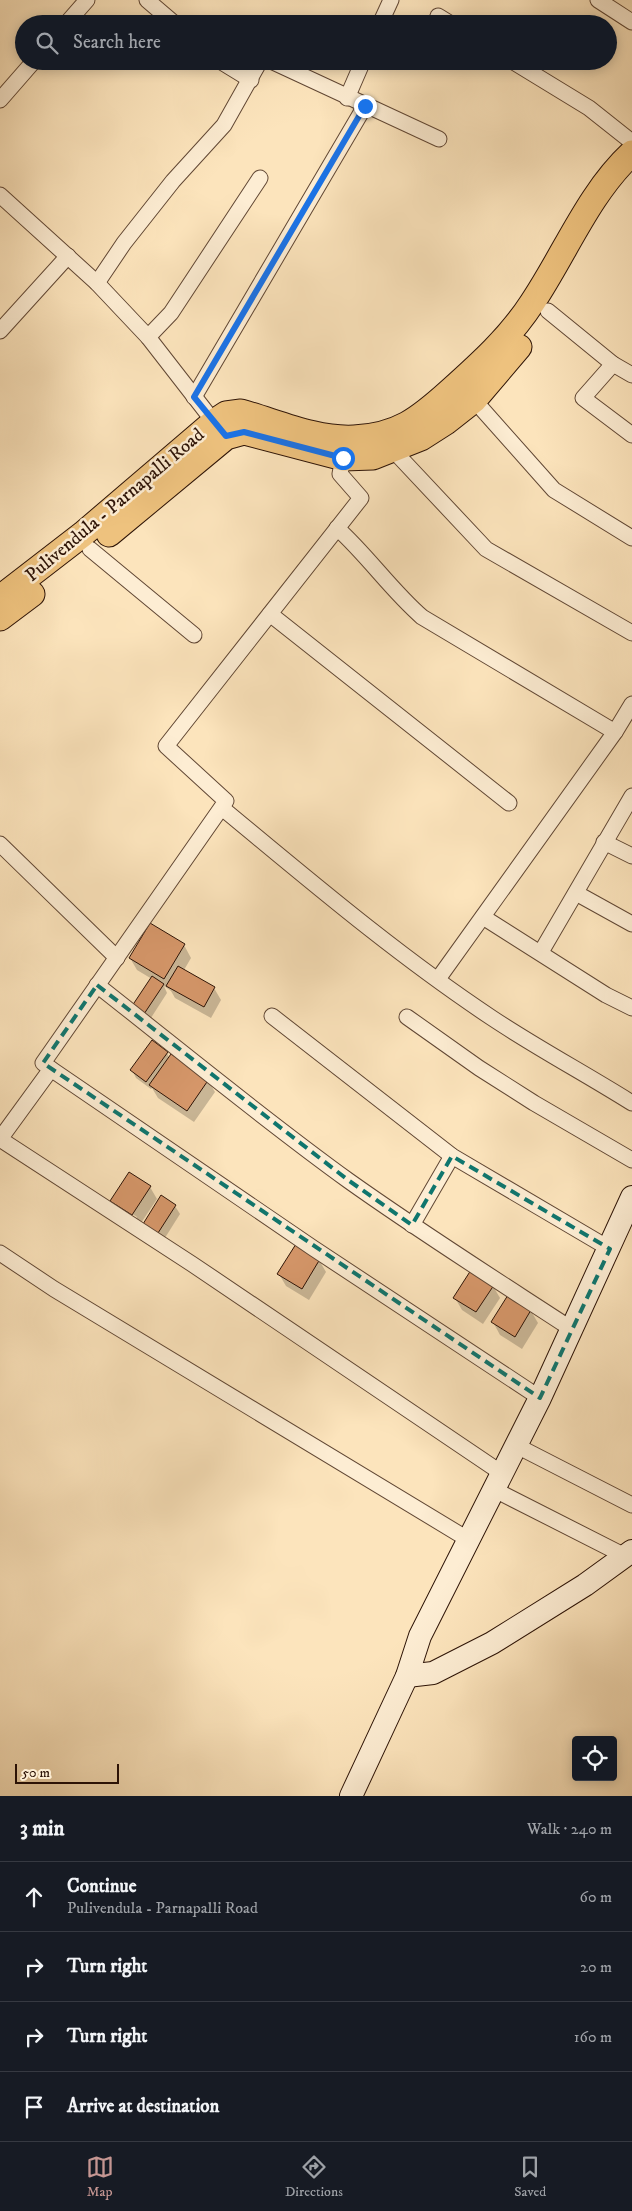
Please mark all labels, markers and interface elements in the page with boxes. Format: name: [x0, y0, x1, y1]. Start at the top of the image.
search box: [15, 15, 617, 70]
icon: search: [33, 29, 61, 57]
text: Search here: [73, 31, 161, 54]
route end: [354, 95, 377, 118]
street label: Pulivendula - Parnapalli Road: [21, 423, 210, 587]
route start: [332, 447, 355, 470]
map controls: [572, 1736, 617, 1781]
button: locate: [572, 1736, 617, 1781]
scale bar: [15, 1761, 119, 1784]
text: 50 m: [22, 1764, 50, 1782]
text: 3 min: [20, 1816, 65, 1842]
text: Walk · 240 m: [527, 1819, 612, 1839]
text: Continue: [67, 1875, 137, 1898]
icon: ahead: [20, 1883, 48, 1911]
text: 60 m: [580, 1887, 612, 1907]
text: Pulivendula - Parnapalli Road: [67, 1898, 258, 1918]
icon: right: [20, 1953, 48, 1981]
text: Turn right: [67, 1955, 147, 1978]
text: 20 m: [580, 1957, 612, 1977]
icon: right: [20, 2023, 48, 2051]
text: Turn right: [67, 2025, 147, 2048]
text: 160 m: [574, 2027, 612, 2047]
icon: arrive: [20, 2093, 48, 2121]
text: Arrive at destination: [67, 2095, 219, 2118]
tab: Map: [86, 2153, 114, 2201]
tab: Directions: [285, 2153, 343, 2201]
tab: Saved: [514, 2153, 546, 2201]

